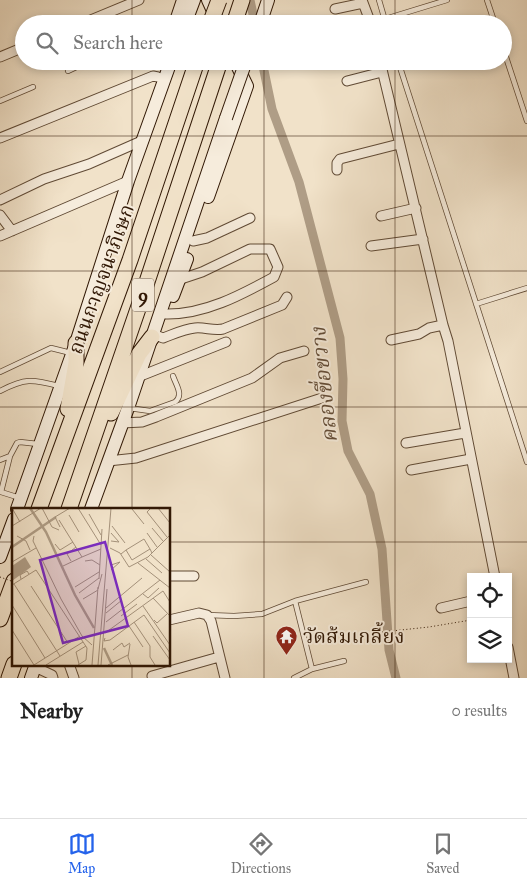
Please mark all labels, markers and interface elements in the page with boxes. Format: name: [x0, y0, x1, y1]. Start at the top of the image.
search box: [15, 15, 512, 70]
icon: search: [33, 29, 61, 57]
text: Search here: [73, 31, 163, 54]
street label: ถนนกาญจนาภิเษก: [63, 201, 139, 357]
road number: 9: [132, 278, 154, 312]
water label: คลองขื่อขวาง: [302, 324, 343, 444]
inset map: [12, 508, 170, 666]
map controls: [467, 573, 512, 663]
button: locate: [467, 573, 512, 618]
button: layers: [467, 618, 512, 663]
place label: วัดส้มเกลี้ยง: [303, 621, 404, 648]
temple icon: วัดส้มเกลี้ยง: [275, 624, 299, 655]
text: Nearby: [20, 698, 83, 724]
text: 0 results: [452, 701, 507, 720]
tab: Map: [68, 830, 96, 877]
tab: Directions: [231, 830, 291, 877]
tab: Saved: [426, 830, 459, 877]

